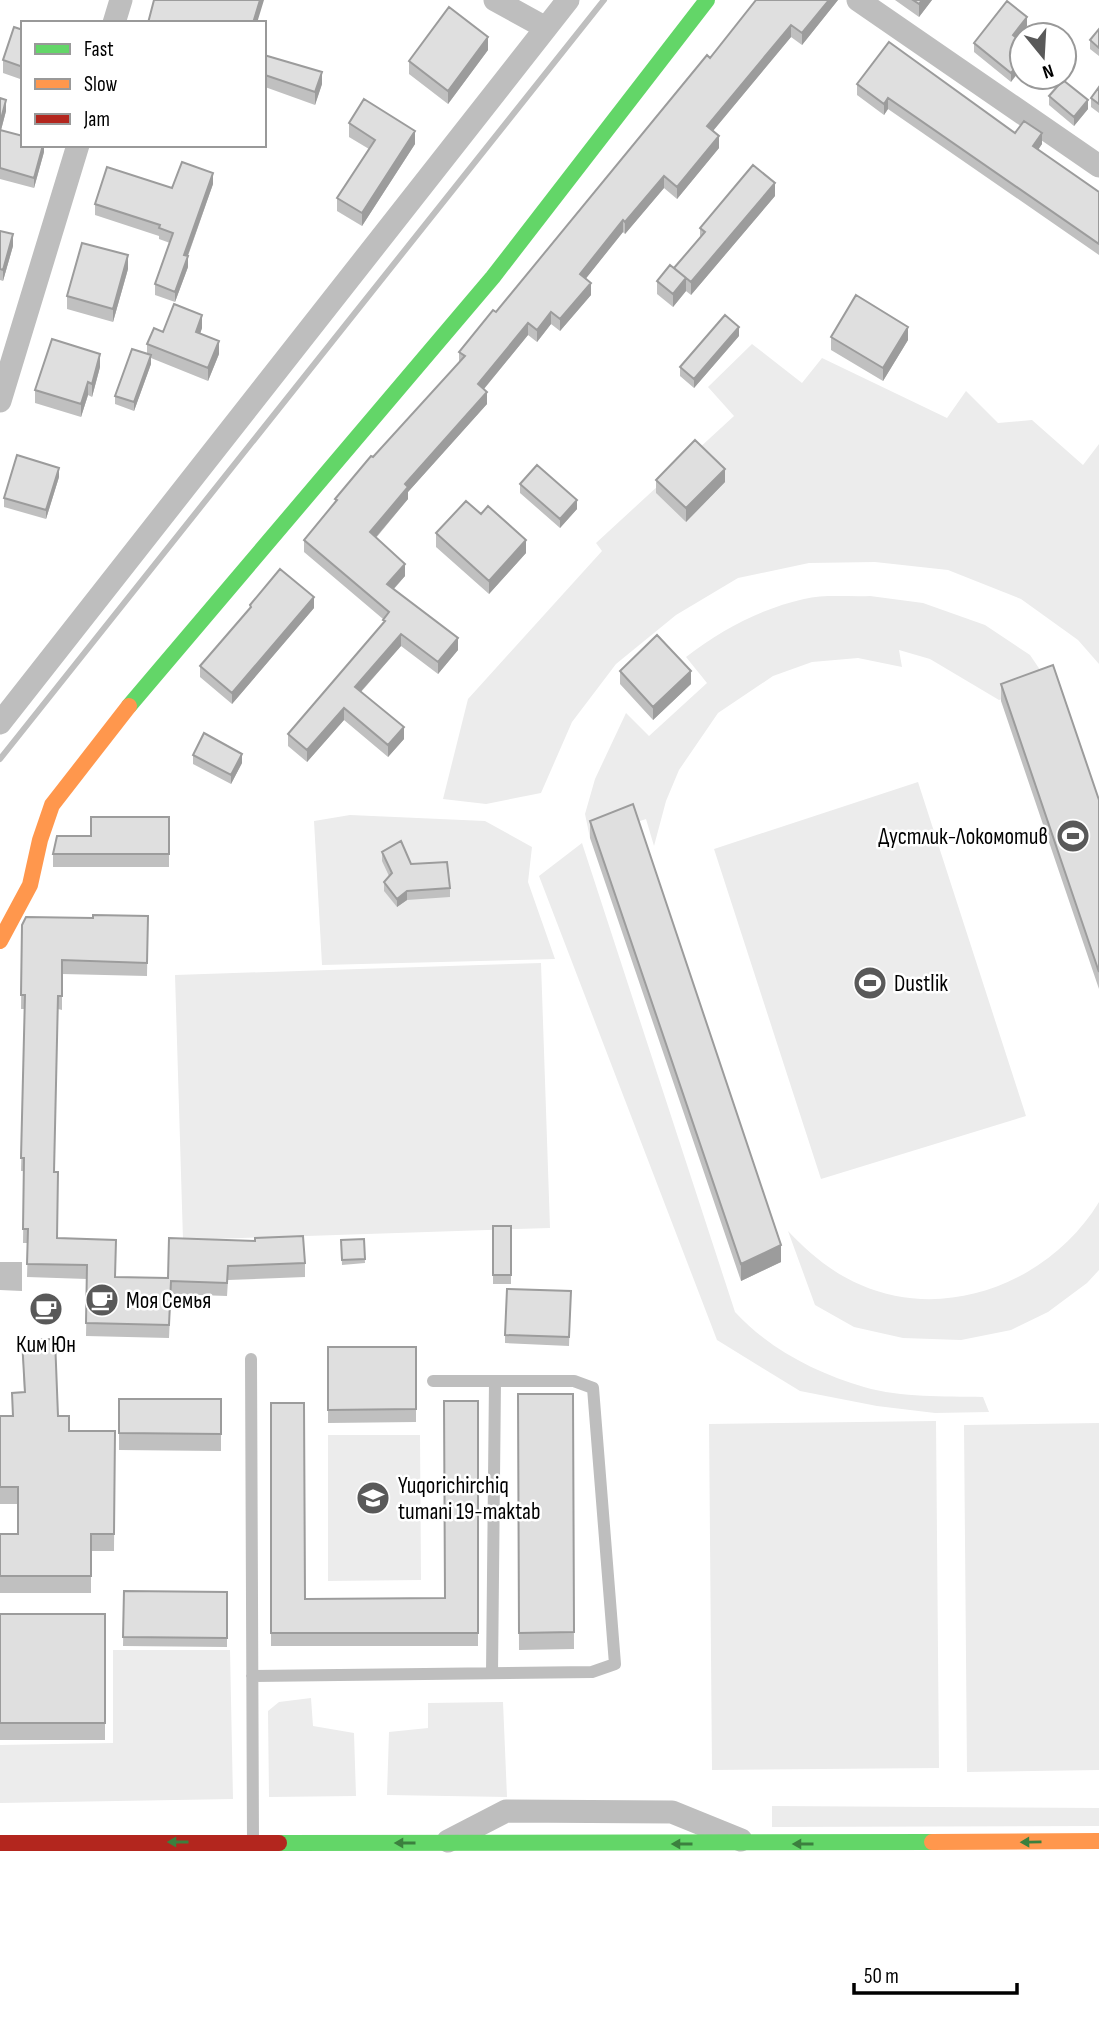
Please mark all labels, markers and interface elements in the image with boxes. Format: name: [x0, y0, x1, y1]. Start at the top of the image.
legend: [21, 21, 266, 147]
north arrow: [1008, 21, 1078, 91]
text: Fast: [84, 37, 114, 62]
text: N: [1039, 58, 1056, 83]
text: Slow: [84, 72, 118, 97]
text: Jam: [83, 107, 110, 132]
sports icon: Дустлик-Локомотив: [1054, 817, 1092, 855]
place label: Дустлик-Локомотив: [878, 823, 1048, 851]
sports icon: Dustlik: [851, 964, 889, 1002]
place label: Dustlik: [894, 970, 948, 998]
cafe icon: Моя Семья: [83, 1281, 121, 1319]
place label: Моя Семья: [126, 1287, 211, 1315]
cafe icon: Ким Юн: [27, 1290, 65, 1328]
place label: Ким Юн: [16, 1331, 76, 1359]
place label: Yuqorichirchiq tumani 19-maktab: [398, 1472, 540, 1526]
school or university icon: Yuqorichirchiq tumani 19-maktab: [354, 1479, 392, 1517]
one-way arrow: [166, 1836, 188, 1848]
one-way arrow: [1020, 1836, 1042, 1848]
one-way arrow: [394, 1837, 416, 1849]
one-way arrow: [670, 1838, 692, 1850]
one-way arrow: [792, 1838, 814, 1850]
scale bar: [854, 1952, 1017, 1996]
text: 50 m: [864, 1964, 899, 1989]

